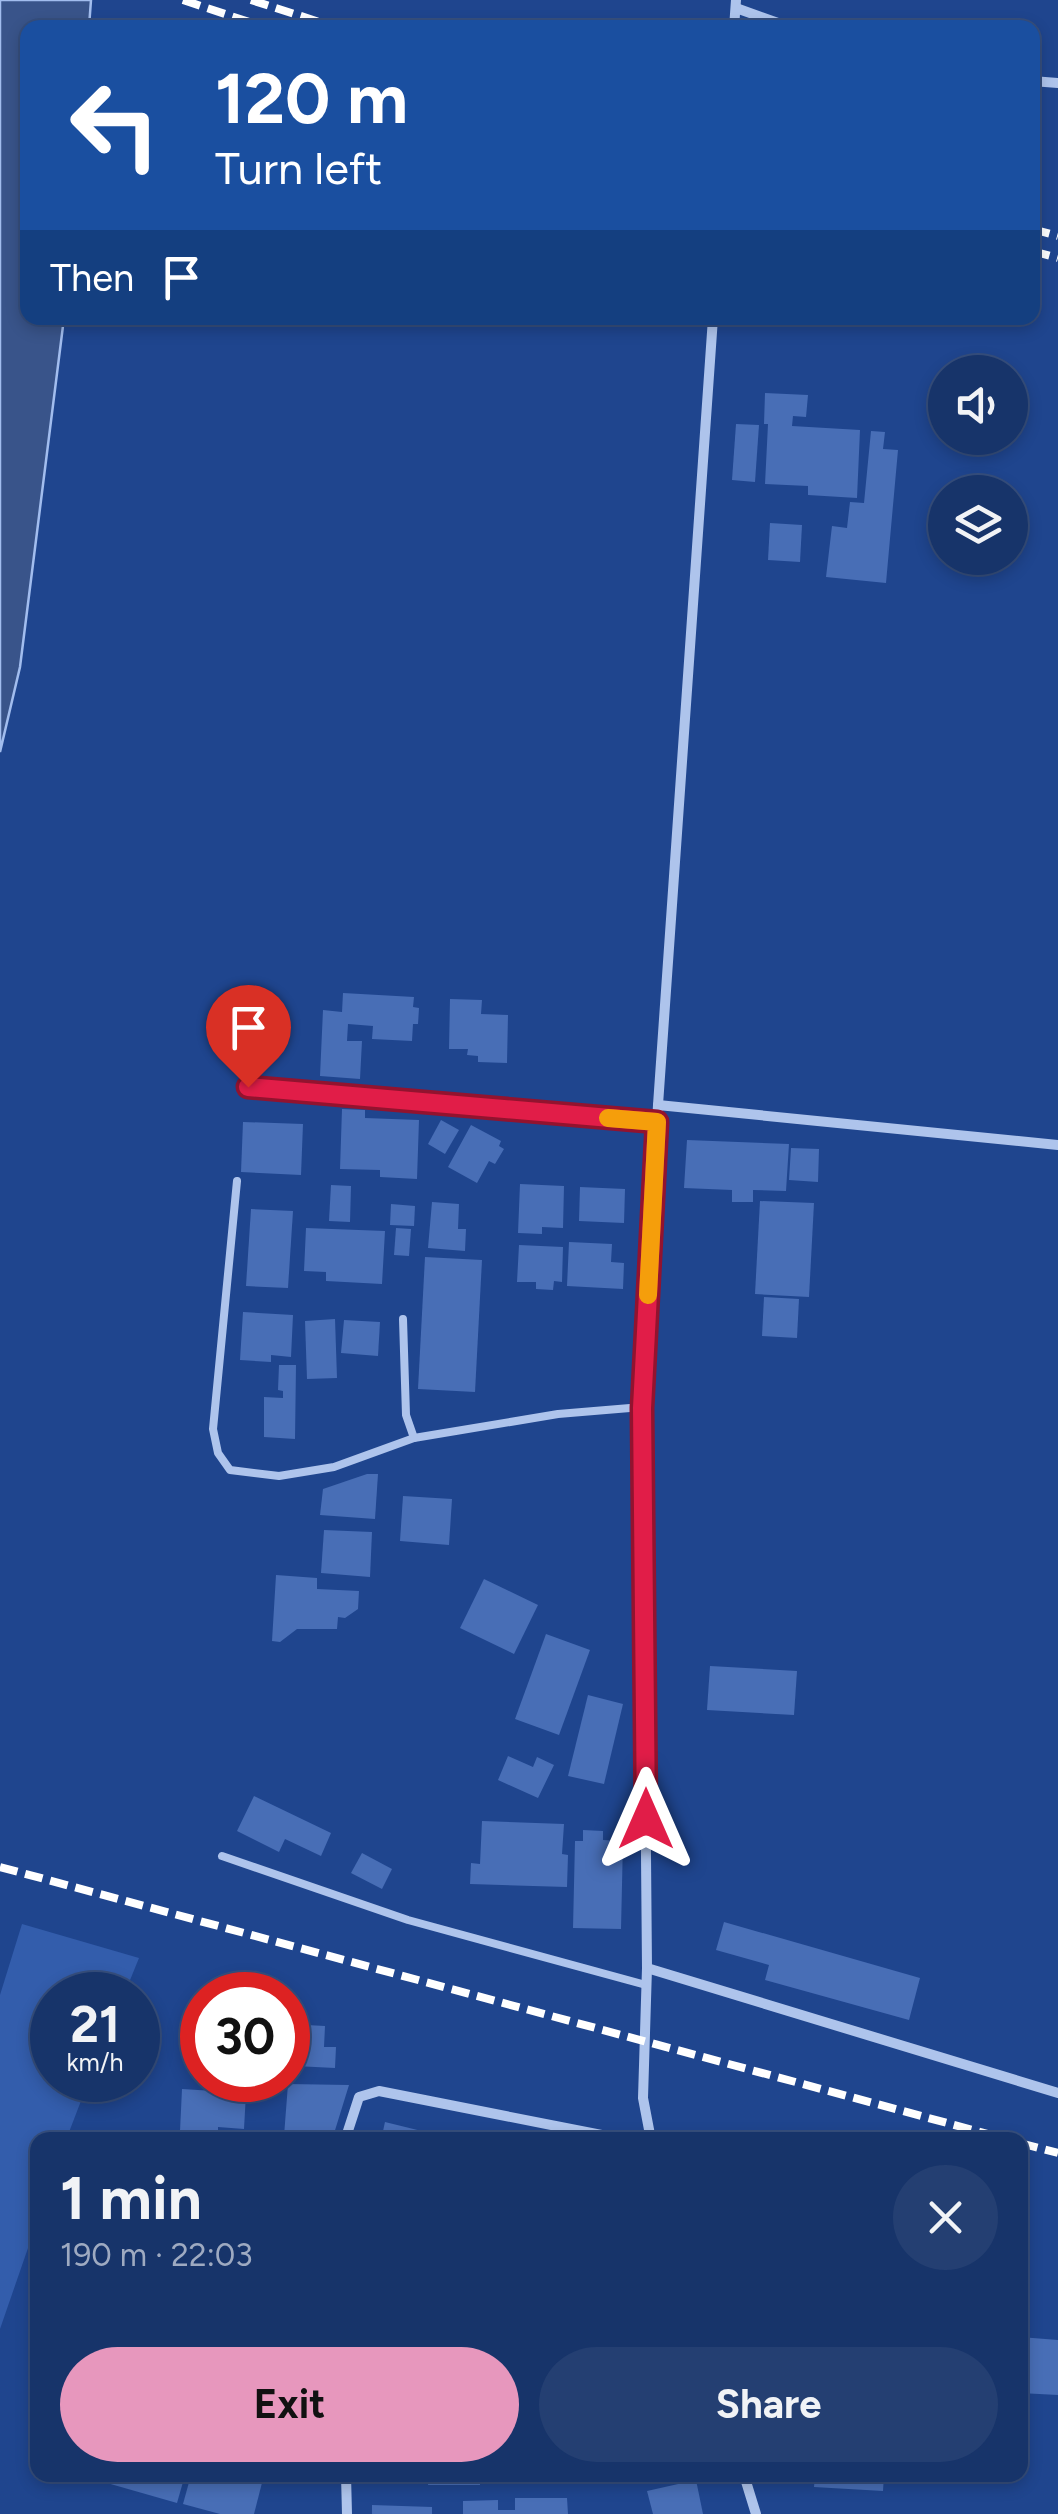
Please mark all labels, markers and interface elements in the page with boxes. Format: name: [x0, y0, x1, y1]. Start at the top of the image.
text: 120 m: [215, 56, 408, 141]
icon: left: [50, 60, 180, 190]
text: Turn left: [215, 141, 382, 195]
icon: arrive: [154, 250, 209, 305]
text: Then: [50, 255, 134, 301]
map controls: [928, 355, 1028, 575]
button: sound: [928, 355, 1028, 455]
button: layers: [928, 475, 1028, 575]
pin: [206, 985, 291, 1088]
icon: arrive: [221, 1000, 276, 1055]
position arrow: [594, 1767, 698, 1871]
speed limit sign: 30: [180, 1972, 310, 2102]
text: 21: [70, 1994, 120, 2055]
text: km/h: [66, 2047, 124, 2077]
text: 1 min: [60, 2162, 202, 2234]
button: close: [893, 2165, 998, 2270]
text: 190 m · 22:03: [60, 2236, 253, 2274]
button: Exit: [60, 2347, 519, 2462]
button: Share: [539, 2347, 998, 2462]

